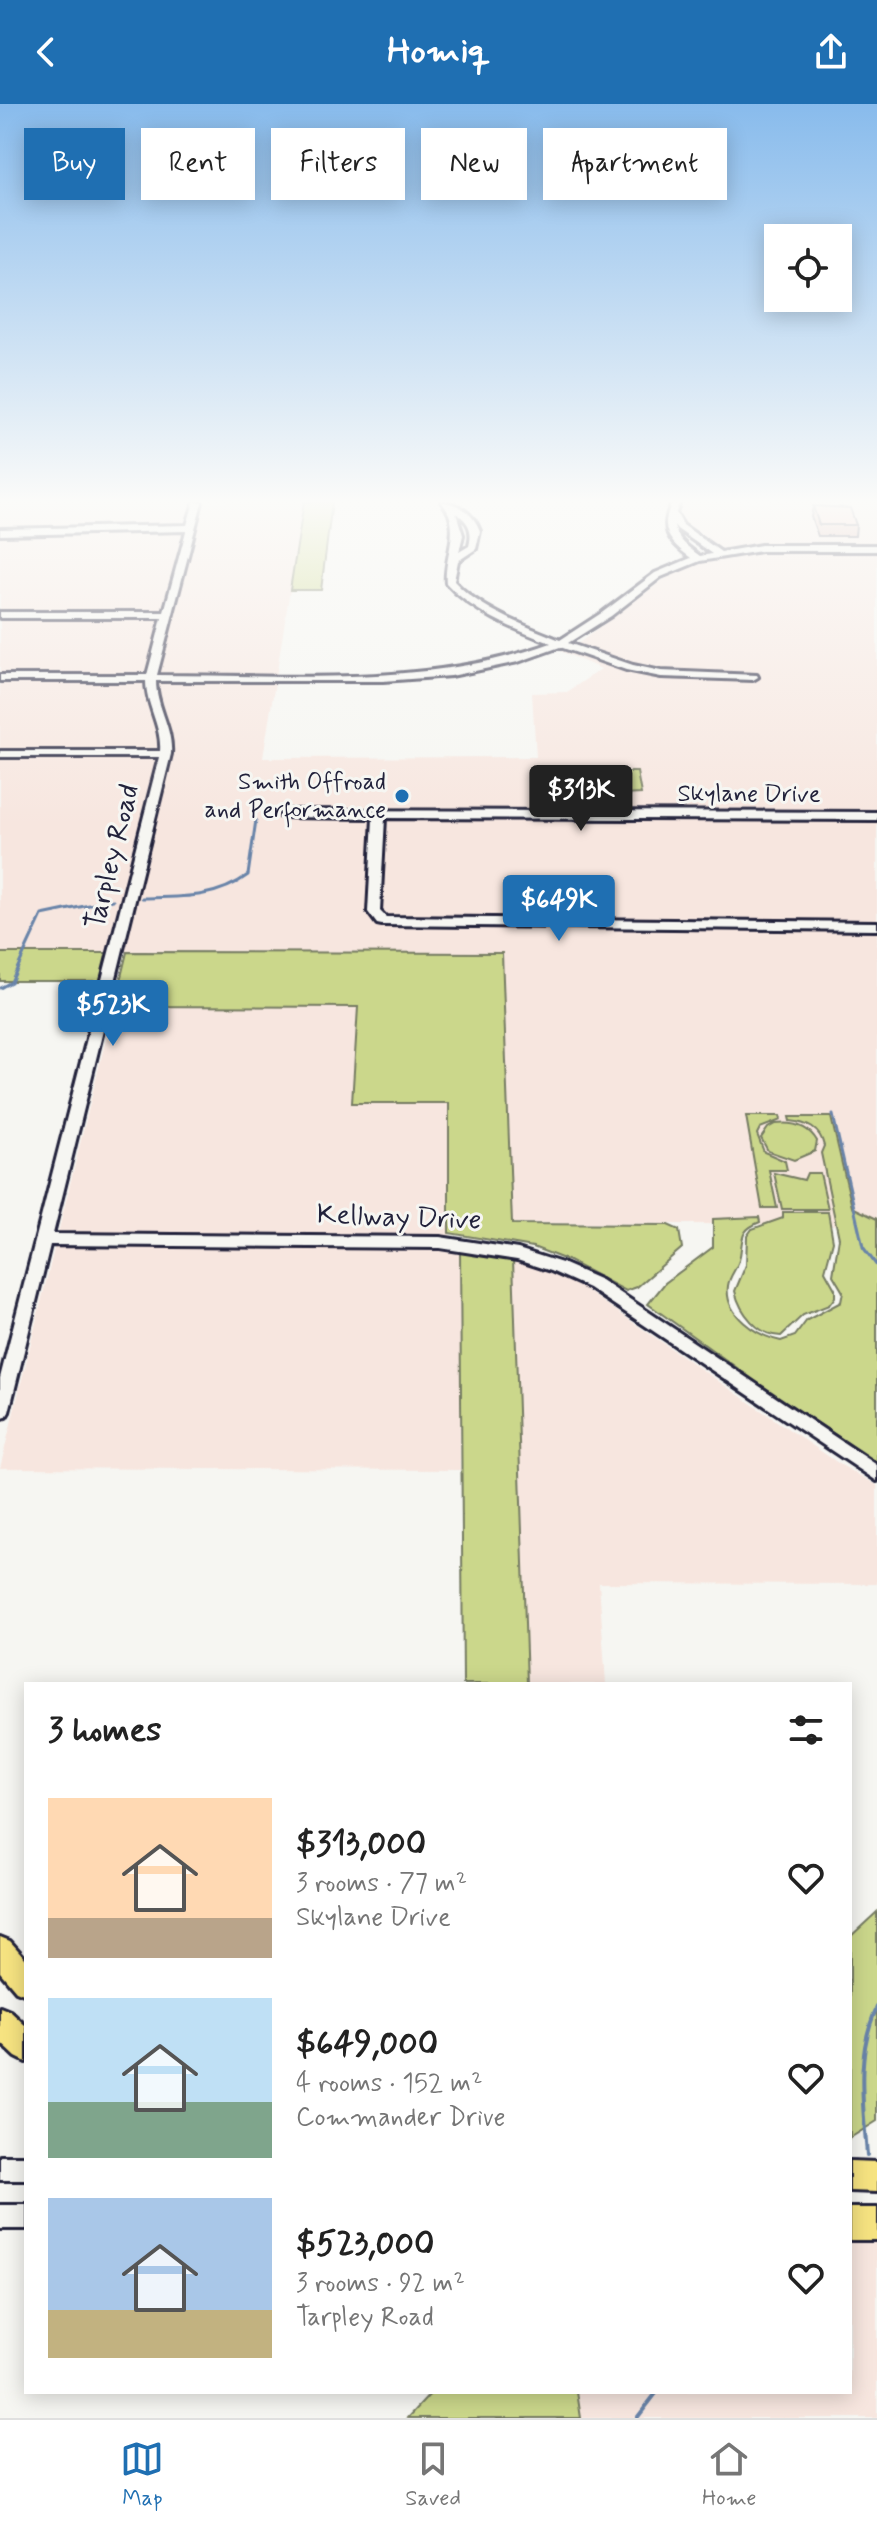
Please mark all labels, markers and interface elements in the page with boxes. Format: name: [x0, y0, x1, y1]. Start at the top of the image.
text: Homiq: [387, 29, 490, 76]
icon: back: [24, 30, 68, 74]
icon: share: [809, 30, 853, 74]
chip: Buy: [24, 128, 125, 200]
chip: Rent: [141, 128, 255, 200]
chip: Filters: [271, 128, 405, 200]
chip: New: [421, 128, 527, 200]
chip: Apartment: [543, 128, 727, 200]
map controls: [764, 224, 852, 312]
button: locate: [764, 224, 852, 312]
pin: $313K: [525, 765, 637, 833]
place label: Smith Offroad and Performance: [205, 767, 386, 828]
text: $313K: [547, 774, 615, 808]
street label: Skylane Drive: [678, 779, 821, 810]
street label: Tarpley Road: [77, 781, 149, 933]
marker: Smith Offroad and Performance: [393, 787, 411, 805]
pin: $649K: [503, 875, 615, 943]
text: $649K: [521, 884, 597, 918]
pin: $523K: [57, 980, 169, 1048]
text: $523K: [76, 989, 150, 1023]
street label: Kellway Drive: [316, 1197, 482, 1239]
text: 3 homes: [48, 1708, 161, 1753]
icon: filters: [784, 1708, 828, 1752]
text: $313,000: [296, 1822, 426, 1867]
icon: home: [112, 1830, 208, 1926]
icon: heart: [784, 1856, 828, 1900]
text: 3 rooms · 77 m²: [296, 1867, 467, 1901]
text: Skylane Drive: [296, 1901, 451, 1935]
text: $649,000: [296, 2022, 438, 2067]
icon: home: [112, 2030, 208, 2126]
icon: heart: [784, 2056, 828, 2100]
text: 4 rooms · 152 m²: [296, 2067, 483, 2101]
text: Commander Drive: [296, 2101, 505, 2135]
text: $523,000: [296, 2222, 434, 2267]
icon: home: [112, 2230, 208, 2326]
icon: heart: [784, 2256, 828, 2300]
text: 3 rooms · 92 m²: [296, 2267, 465, 2301]
text: Tarpley Road: [296, 2301, 434, 2335]
tab: Map: [120, 2437, 164, 2513]
tab: Saved: [405, 2437, 461, 2513]
tab: Home: [702, 2437, 757, 2513]

